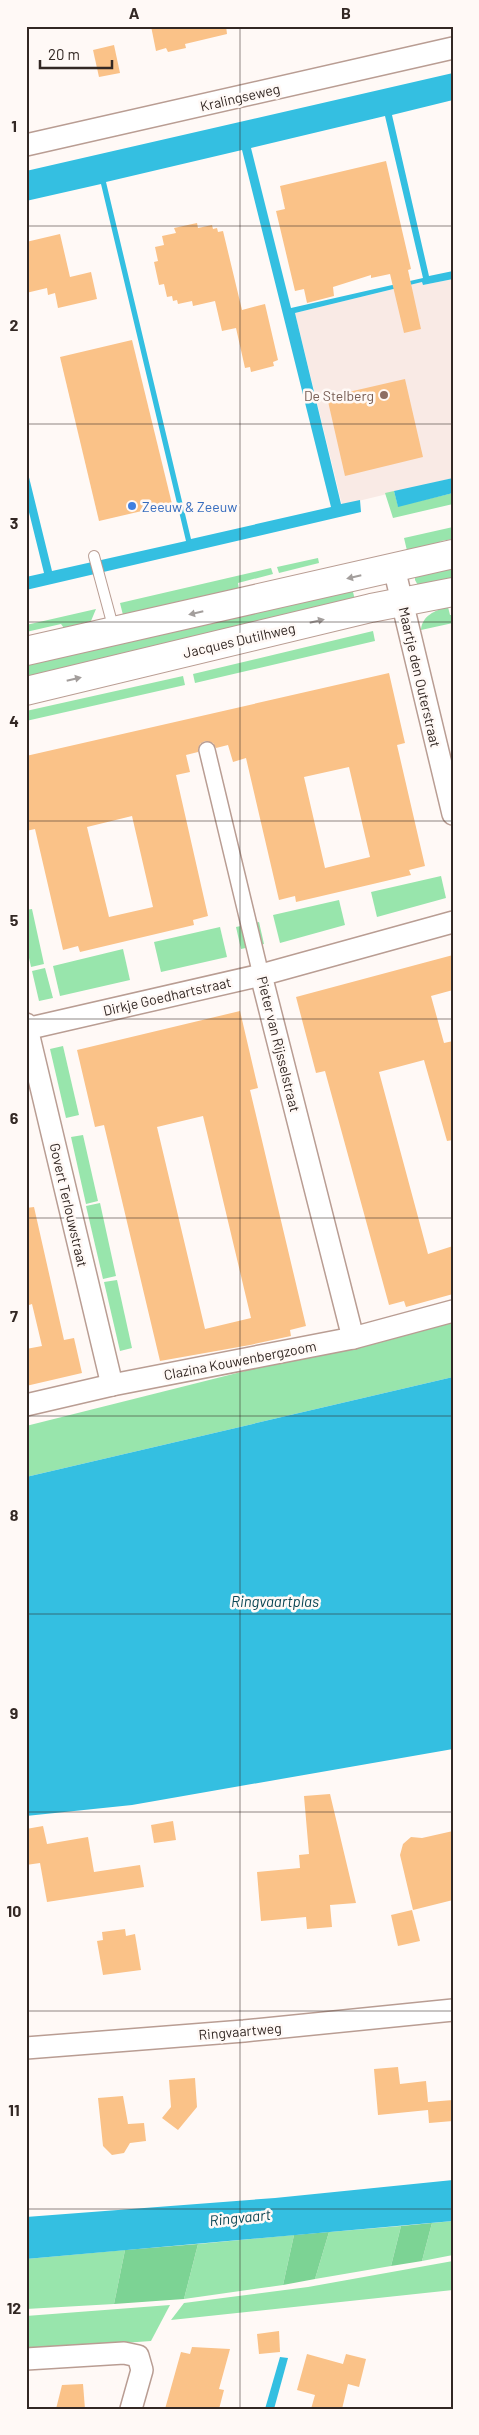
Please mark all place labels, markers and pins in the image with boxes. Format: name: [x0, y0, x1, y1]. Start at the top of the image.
place label: De Stelberg: [304, 387, 374, 404]
marker: De Stelberg: [378, 389, 390, 401]
place label: Zeeuw & Zeeuw: [142, 498, 237, 515]
marker: Zeeuw & Zeeuw: [126, 500, 138, 512]

